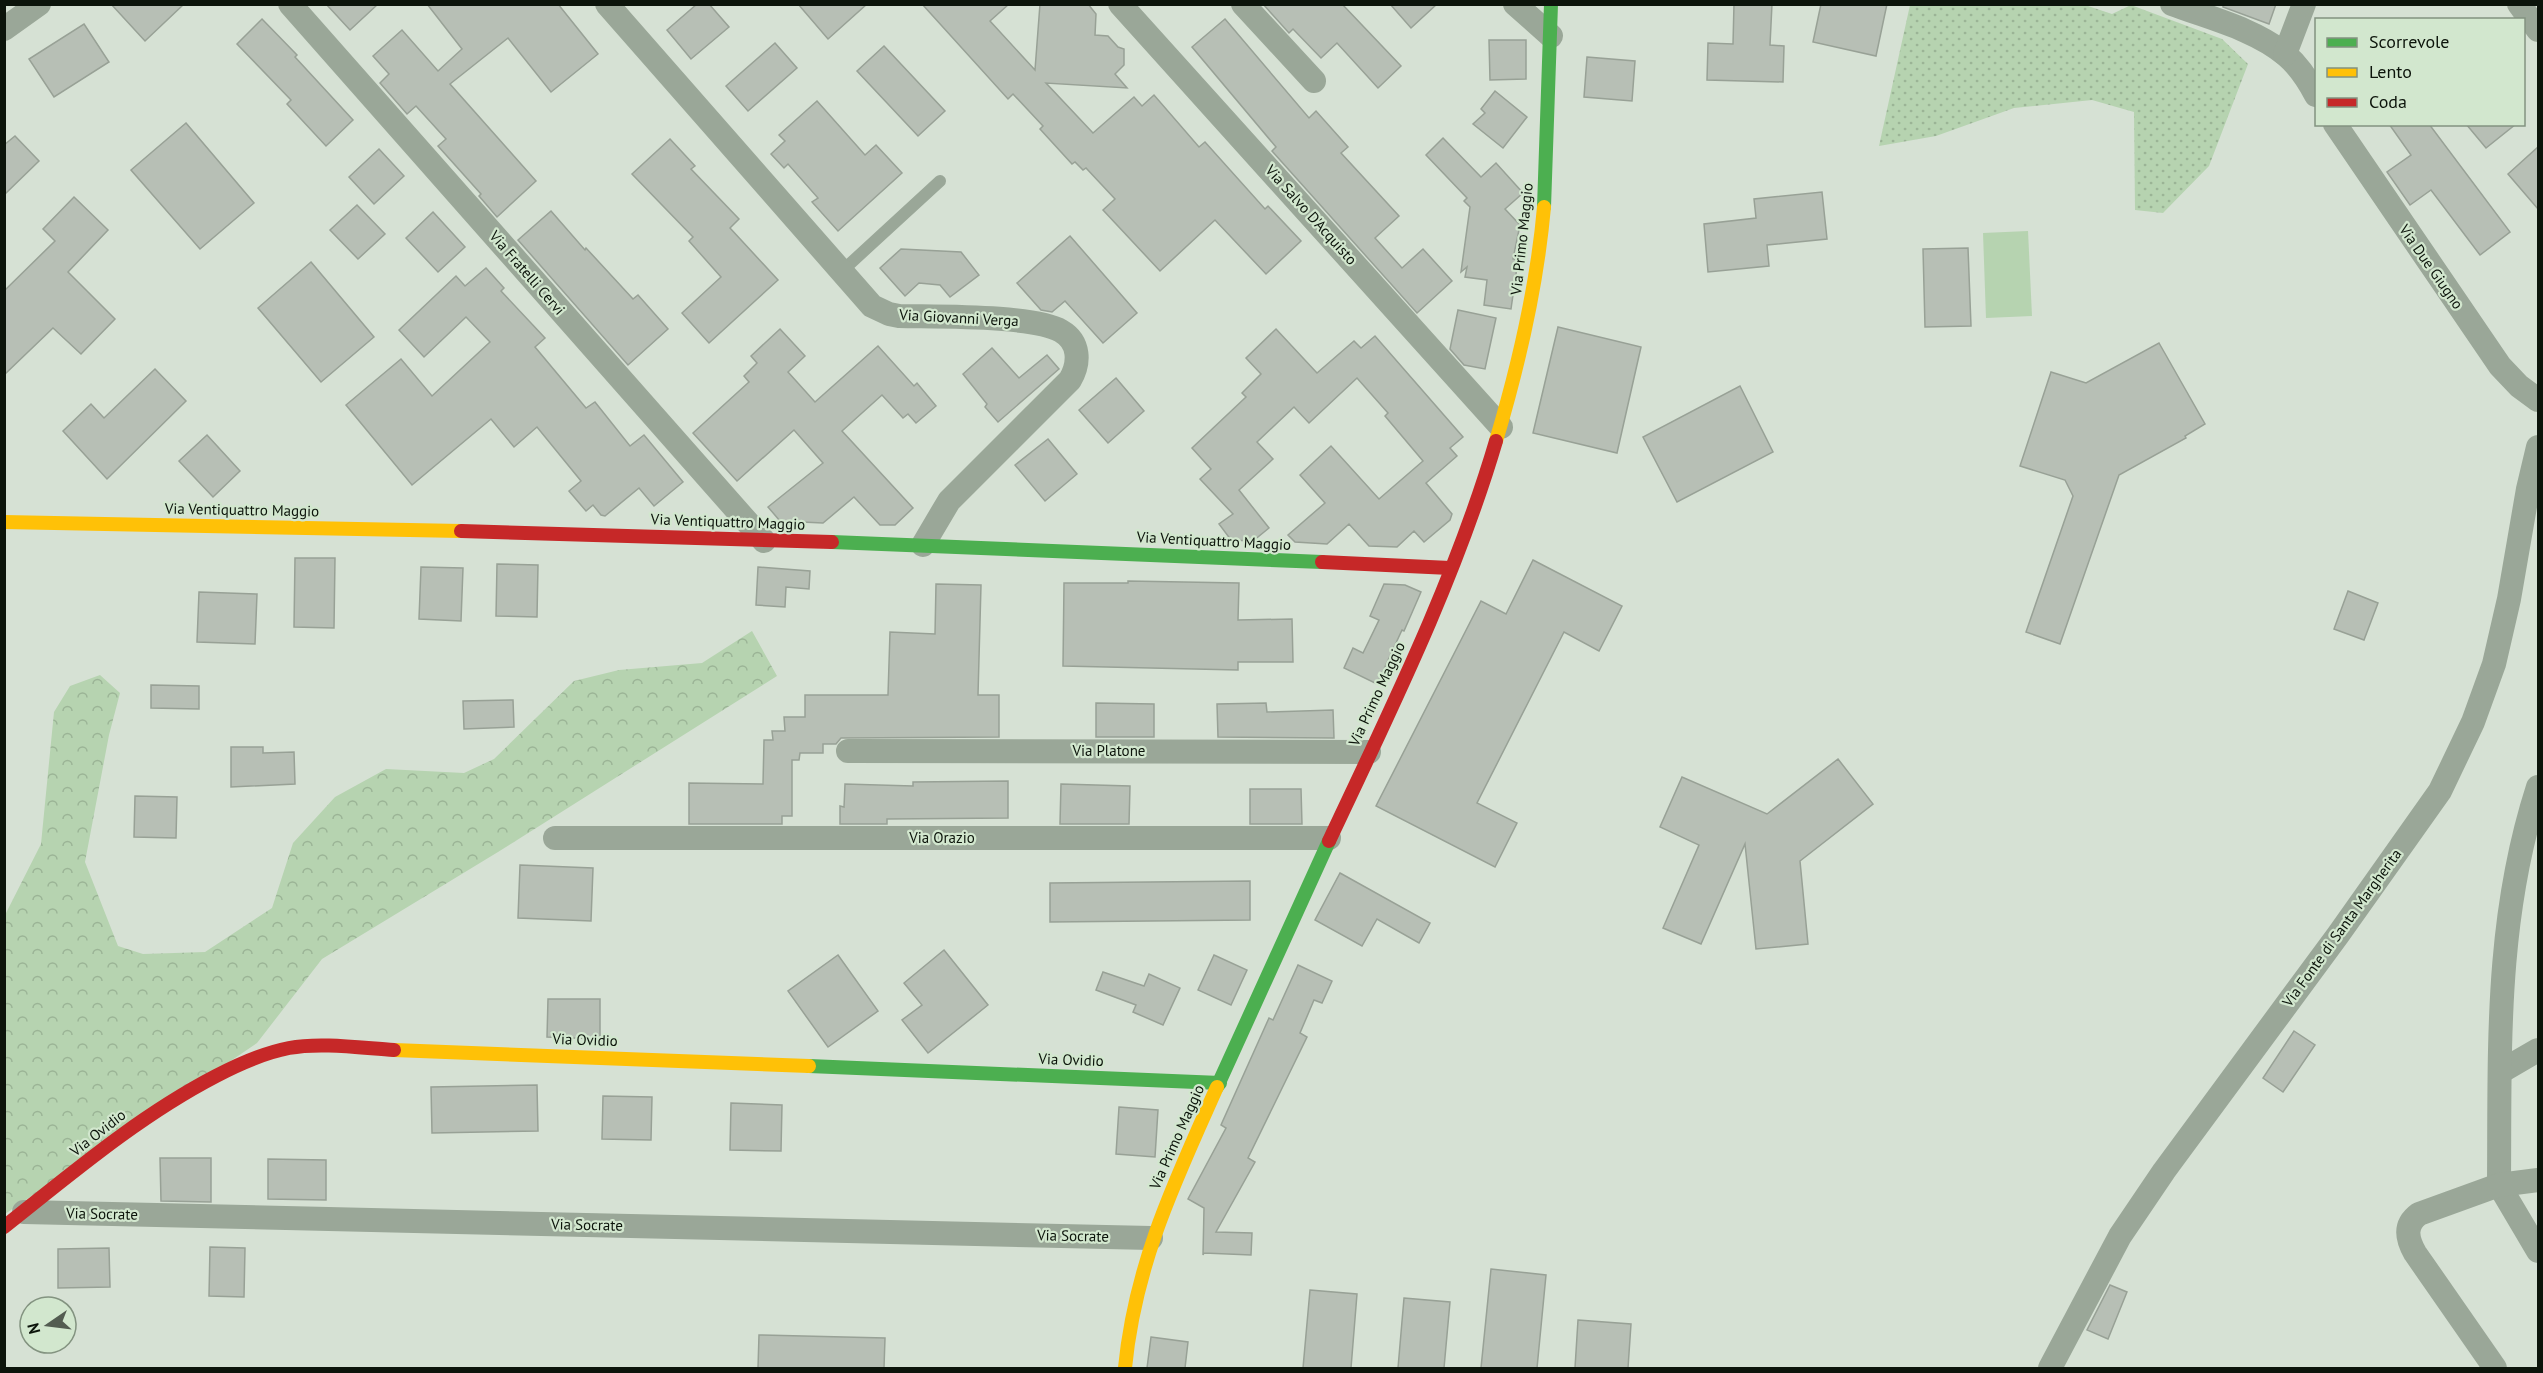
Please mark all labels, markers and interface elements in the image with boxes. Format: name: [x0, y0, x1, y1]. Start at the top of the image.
legend: [2315, 18, 2525, 126]
text: Scorrevole: [2369, 30, 2449, 53]
text: Lento: [2369, 60, 2412, 83]
text: Coda: [2369, 90, 2407, 113]
street label: Via Salvo D'Acquisto: [1261, 160, 1361, 269]
street label: Via Primo Maggio: [1506, 182, 1537, 297]
street label: Via Due Giugno: [2395, 220, 2468, 313]
street label: Via Fratelli Cervi: [485, 226, 569, 319]
street label: Via Giovanni Verga: [898, 305, 1019, 330]
street label: Via Ventiquattro Maggio: [164, 499, 319, 520]
street label: Via Ventiquattro Maggio: [649, 509, 806, 534]
street label: Via Ventiquattro Maggio: [1135, 527, 1292, 554]
street label: Via Primo Maggio: [1344, 639, 1409, 750]
street label: Via Platone: [1072, 741, 1145, 760]
street label: Via Orazio: [908, 828, 975, 847]
street label: Via Fonte di Santa Margherita: [2277, 845, 2405, 1011]
street label: Via Ovidio: [551, 1029, 618, 1050]
street label: Via Ovidio: [1037, 1049, 1104, 1070]
street label: Via Primo Maggio: [1145, 1081, 1208, 1193]
street label: Via Ovidio: [65, 1105, 129, 1161]
street label: Via Socrate: [65, 1203, 138, 1224]
street label: Via Socrate: [550, 1214, 623, 1235]
street label: Via Socrate: [1036, 1225, 1109, 1246]
north arrow: [18, 1295, 78, 1355]
text: N: [22, 1321, 44, 1336]

